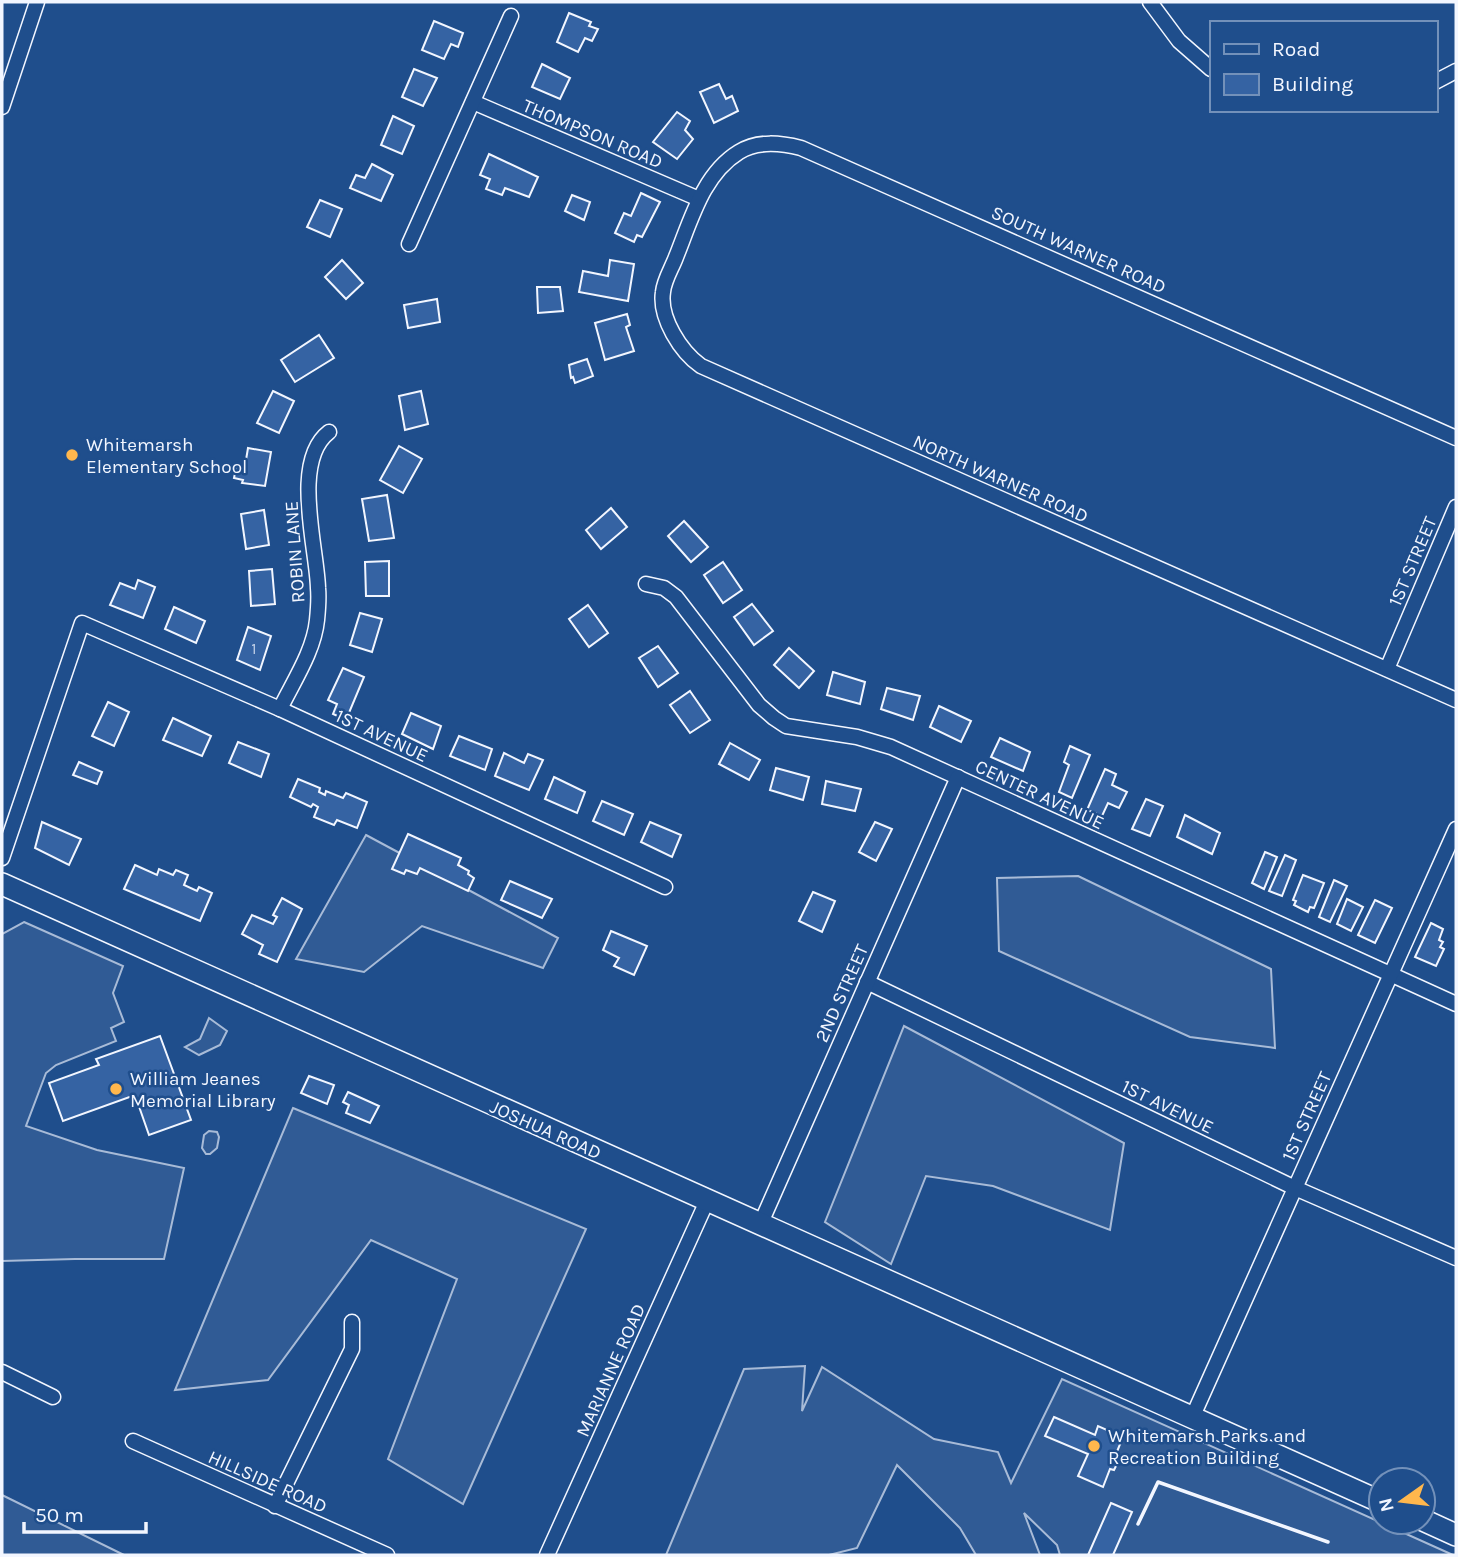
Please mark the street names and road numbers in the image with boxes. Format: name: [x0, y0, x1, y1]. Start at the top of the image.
street label: THOMPSON ROAD: [519, 95, 666, 173]
street label: SOUTH WARNER ROAD: [988, 201, 1169, 298]
street label: NORTH WARNER ROAD: [909, 430, 1092, 528]
street label: ROBIN LANE: [280, 500, 310, 604]
street label: 1ST STREET: [1384, 513, 1442, 610]
street label: 1ST AVENUE: [332, 705, 431, 767]
street label: CENTER AVENUE: [972, 755, 1107, 834]
street label: 2ND STREET: [811, 941, 873, 1046]
street label: 1ST STREET: [1277, 1068, 1337, 1164]
street label: 1ST AVENUE: [1118, 1075, 1217, 1139]
street label: JOSHUA ROAD: [487, 1096, 605, 1164]
street label: MARIANNE ROAD: [572, 1300, 650, 1440]
street label: HILLSIDE ROAD: [205, 1446, 330, 1518]

